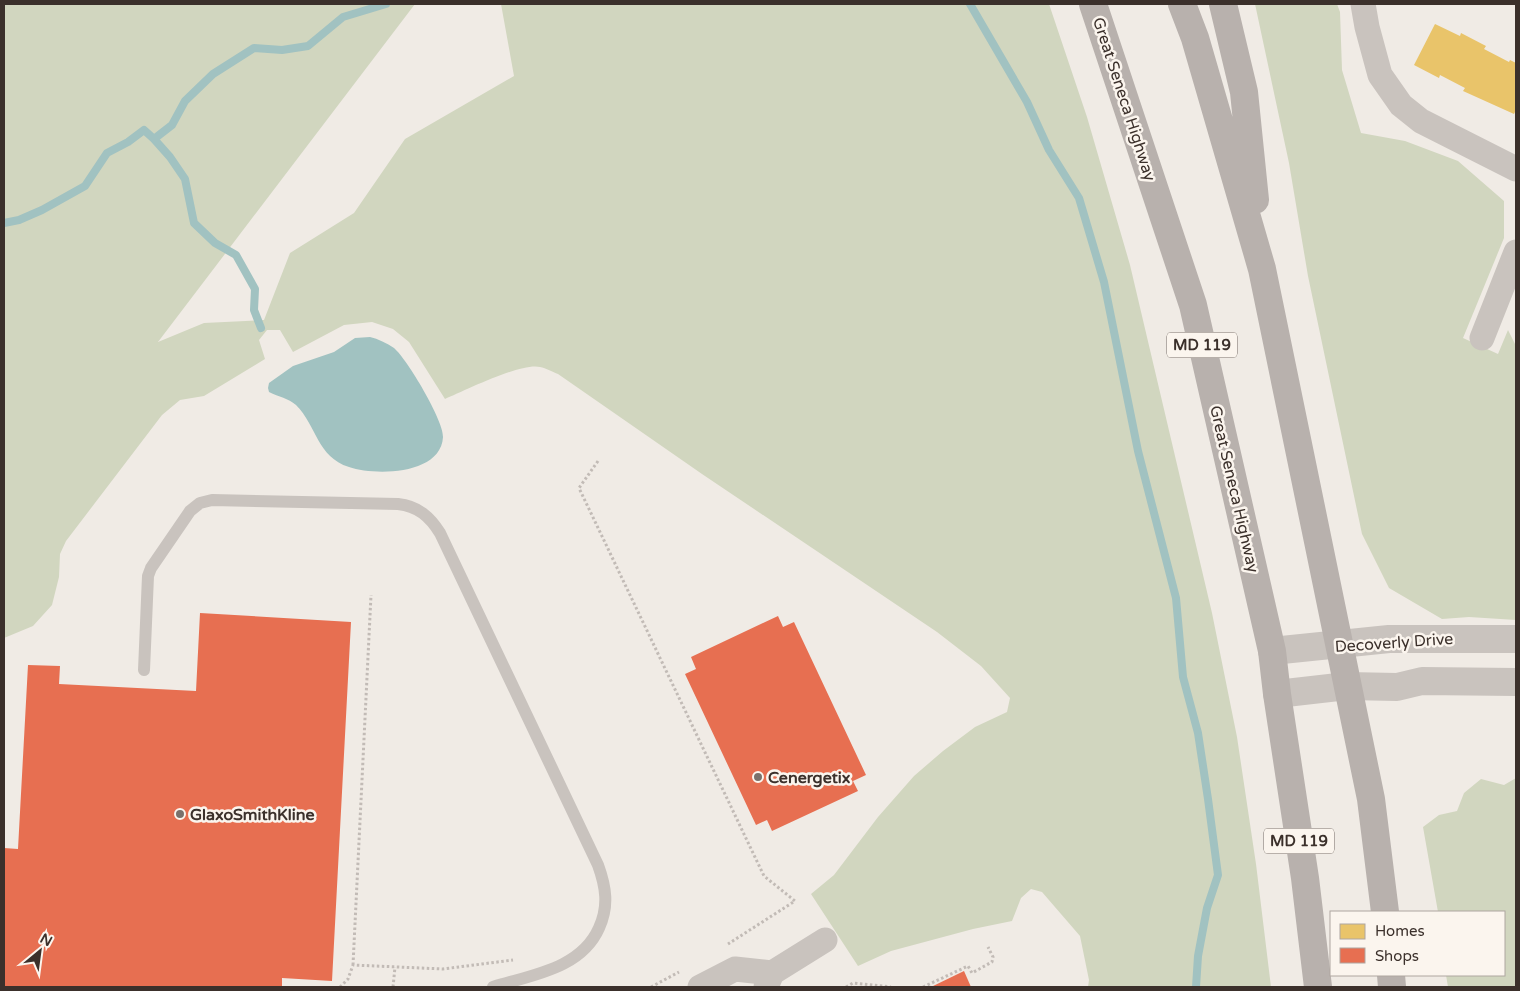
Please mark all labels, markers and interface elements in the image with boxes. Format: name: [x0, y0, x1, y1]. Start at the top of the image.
street label: Great Seneca Highway: [1088, 15, 1160, 184]
road number: MD 119: [1167, 332, 1237, 358]
street label: Great Seneca Highway: [1205, 404, 1263, 575]
street label: Decoverly Drive: [1334, 629, 1454, 657]
place label: Cenergetix: [768, 768, 851, 788]
marker: Cenergetix: [752, 771, 764, 783]
place label: GlaxoSmithKline: [190, 805, 315, 825]
marker: GlaxoSmithKline: [174, 808, 186, 820]
road number: MD 119: [1264, 828, 1334, 854]
legend: [1330, 911, 1505, 976]
text: Homes: [1375, 922, 1425, 940]
north arrow: [15, 926, 65, 976]
text: N: [37, 930, 55, 950]
text: Shops: [1375, 947, 1419, 965]

